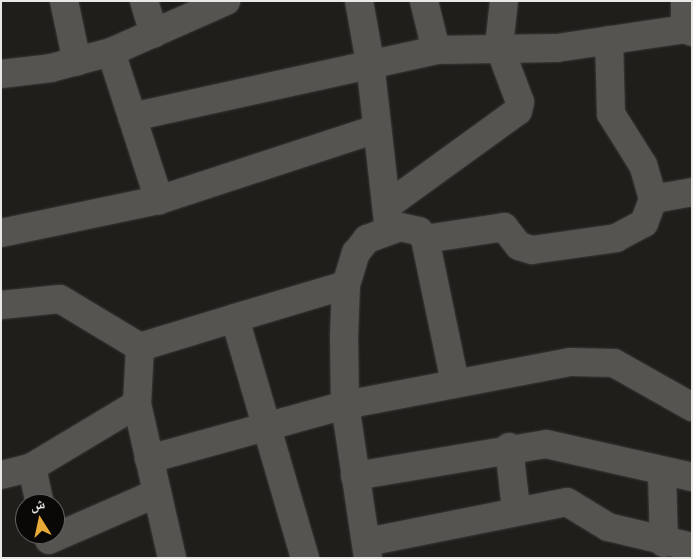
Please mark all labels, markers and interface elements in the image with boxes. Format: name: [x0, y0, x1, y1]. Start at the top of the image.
north arrow: [15, 494, 65, 544]
text: ش: [29, 494, 46, 515]

